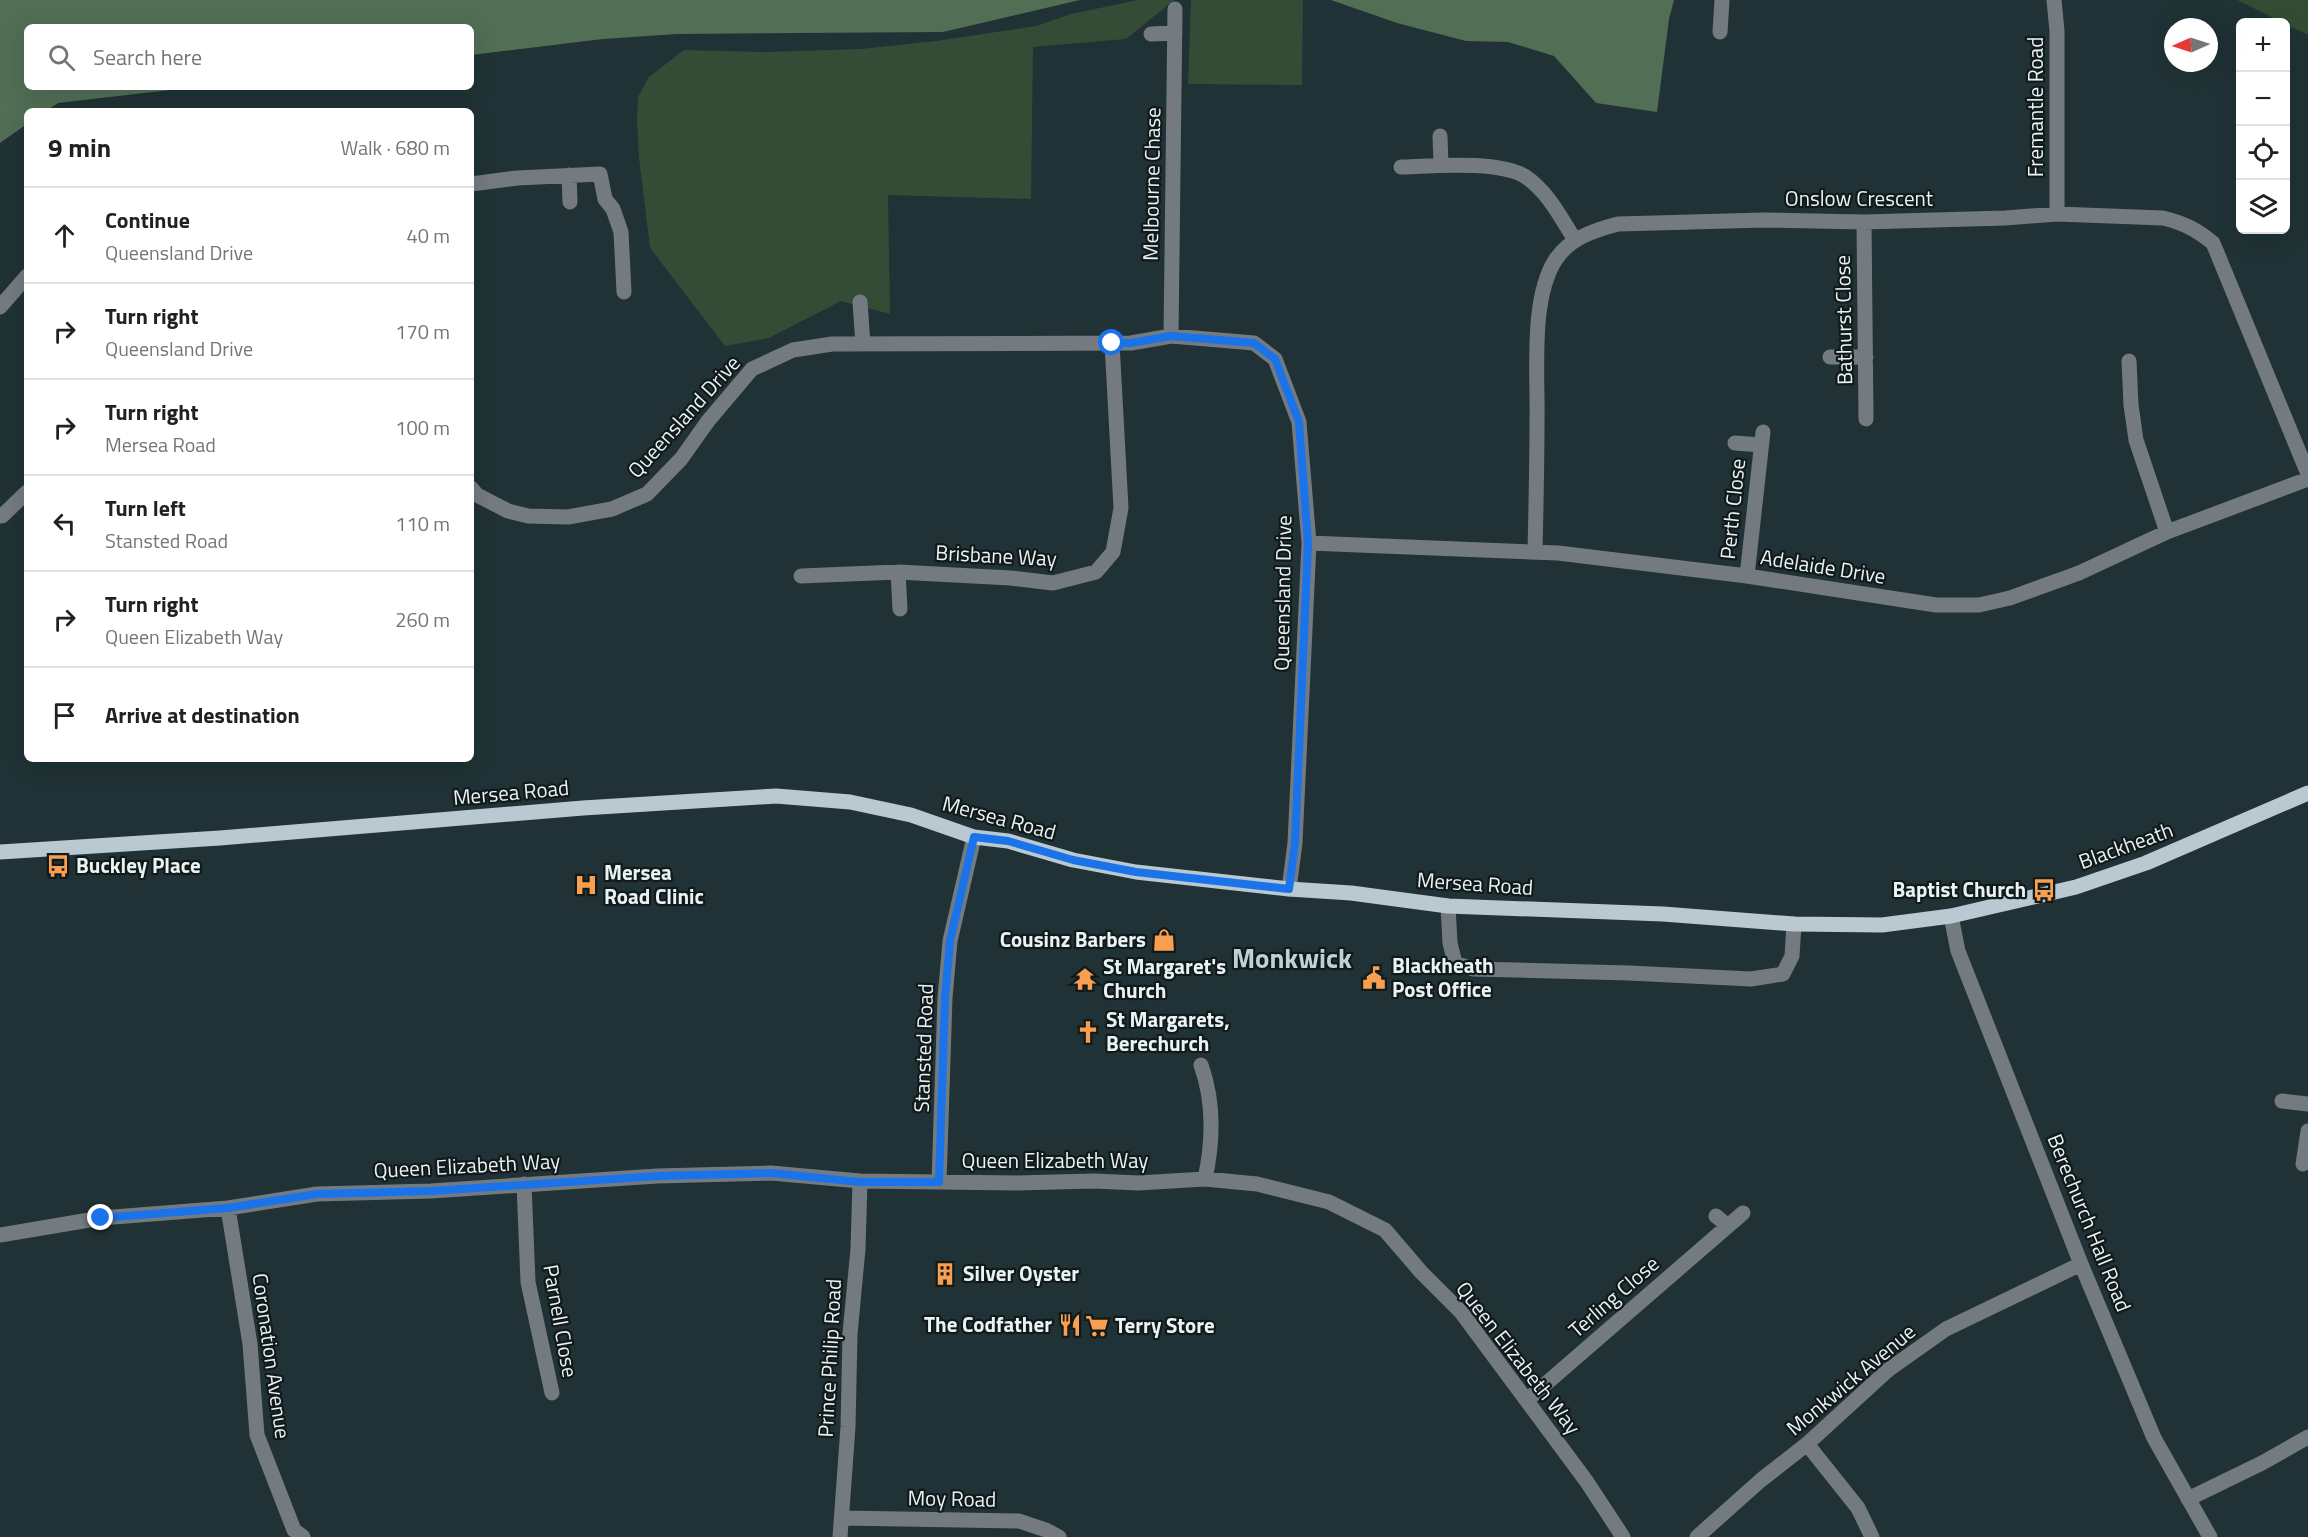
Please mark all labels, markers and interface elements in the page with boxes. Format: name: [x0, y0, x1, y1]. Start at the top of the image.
north arrow: [2164, 18, 2218, 72]
map controls: [2236, 18, 2290, 234]
button: +: [2236, 18, 2290, 72]
search box: [24, 24, 474, 90]
street label: Fremantle Road: [2019, 37, 2051, 177]
text: Search here: [93, 40, 202, 74]
icon: search: [45, 41, 78, 74]
button: −: [2236, 72, 2290, 126]
street label: Melbourne Chase: [1134, 107, 1168, 261]
button: locate: [2236, 126, 2290, 180]
text: 9 min: [48, 128, 111, 167]
text: Walk · 680 m: [341, 132, 450, 163]
button: layers: [2236, 180, 2290, 234]
street label: Onslow Crescent: [1785, 182, 1934, 214]
text: Continue: [105, 203, 190, 237]
icon: ahead: [48, 219, 81, 252]
text: 40 m: [406, 220, 450, 251]
text: Queensland Drive: [105, 237, 253, 268]
street label: Bathurst Close: [1826, 255, 1860, 385]
text: Turn right: [105, 299, 199, 333]
icon: right: [48, 315, 81, 348]
text: 170 m: [395, 316, 450, 347]
route start: [1098, 329, 1124, 355]
text: Queensland Drive: [105, 333, 253, 364]
street label: Queensland Drive: [619, 348, 747, 485]
text: Turn right: [105, 395, 199, 429]
icon: right: [48, 411, 81, 444]
text: 100 m: [395, 412, 450, 443]
text: Mersea Road: [105, 429, 216, 460]
street label: Perth Close: [1711, 457, 1753, 561]
text: Turn left: [105, 491, 186, 525]
icon: left: [48, 507, 81, 540]
text: 110 m: [395, 508, 450, 539]
street label: Queensland Drive: [1265, 515, 1299, 671]
text: Stansted Road: [105, 525, 228, 556]
street label: Brisbane Way: [935, 536, 1058, 574]
street label: Adelaide Drive: [1758, 540, 1888, 592]
text: Turn right: [105, 587, 199, 621]
icon: right: [48, 603, 81, 636]
text: 260 m: [395, 604, 450, 635]
text: Queen Elizabeth Way: [105, 621, 283, 652]
text: Arrive at destination: [105, 698, 300, 732]
icon: arrive: [48, 699, 81, 732]
street label: Mersea Road: [452, 771, 570, 813]
street label: Mersea Road: [939, 787, 1060, 848]
street label: Blackheath: [2074, 813, 2177, 877]
place label: Buckley Place: [76, 849, 201, 881]
bus stop icon: Buckley Place: [45, 853, 71, 879]
place label: Mersea Road Clinic: [604, 856, 704, 912]
street label: Mersea Road: [1416, 863, 1534, 903]
hospital icon: Mersea Road Clinic: [573, 872, 599, 898]
place label: Baptist Church: [1892, 873, 2026, 905]
bus stop icon: Baptist Church: [2031, 877, 2057, 903]
place label: Cousinz Barbers: [1000, 923, 1146, 955]
shop icon: Cousinz Barbers: [1151, 927, 1177, 953]
district label: Monkwick: [1232, 937, 1352, 978]
place label: Blackheath Post Office: [1392, 949, 1494, 1005]
place label: St Margaret's Church: [1103, 950, 1226, 1006]
public building icon: Blackheath Post Office: [1361, 965, 1387, 991]
temple icon: St Margaret's Church: [1072, 966, 1098, 992]
street label: Stansted Road: [905, 983, 941, 1113]
place label: St Margarets, Berechurch: [1106, 1003, 1230, 1059]
church icon: St Margarets, Berechurch: [1075, 1019, 1101, 1045]
street label: Berechurch Hall Road: [2040, 1129, 2140, 1316]
street label: Queen Elizabeth Way: [373, 1144, 561, 1186]
street label: Queen Elizabeth Way: [962, 1144, 1148, 1176]
route end: [87, 1204, 113, 1230]
street label: Terling Close: [1561, 1248, 1666, 1345]
place label: Silver Oyster: [963, 1257, 1079, 1289]
building icon: Silver Oyster: [932, 1261, 958, 1287]
street label: Parnell Close: [535, 1262, 587, 1380]
street label: Coronation Avenue: [245, 1271, 299, 1441]
street label: Queen Elizabeth Way: [1449, 1274, 1589, 1441]
street label: Prince Philip Road: [809, 1278, 849, 1438]
place label: The Codfather: [924, 1308, 1052, 1340]
place label: Terry Store: [1115, 1309, 1215, 1341]
restaurant icon: The Codfather: [1057, 1312, 1083, 1338]
supermarket icon: Terry Store: [1084, 1313, 1110, 1339]
street label: Monkwick Avenue: [1779, 1316, 1922, 1443]
street label: Moy Road: [907, 1481, 997, 1515]

